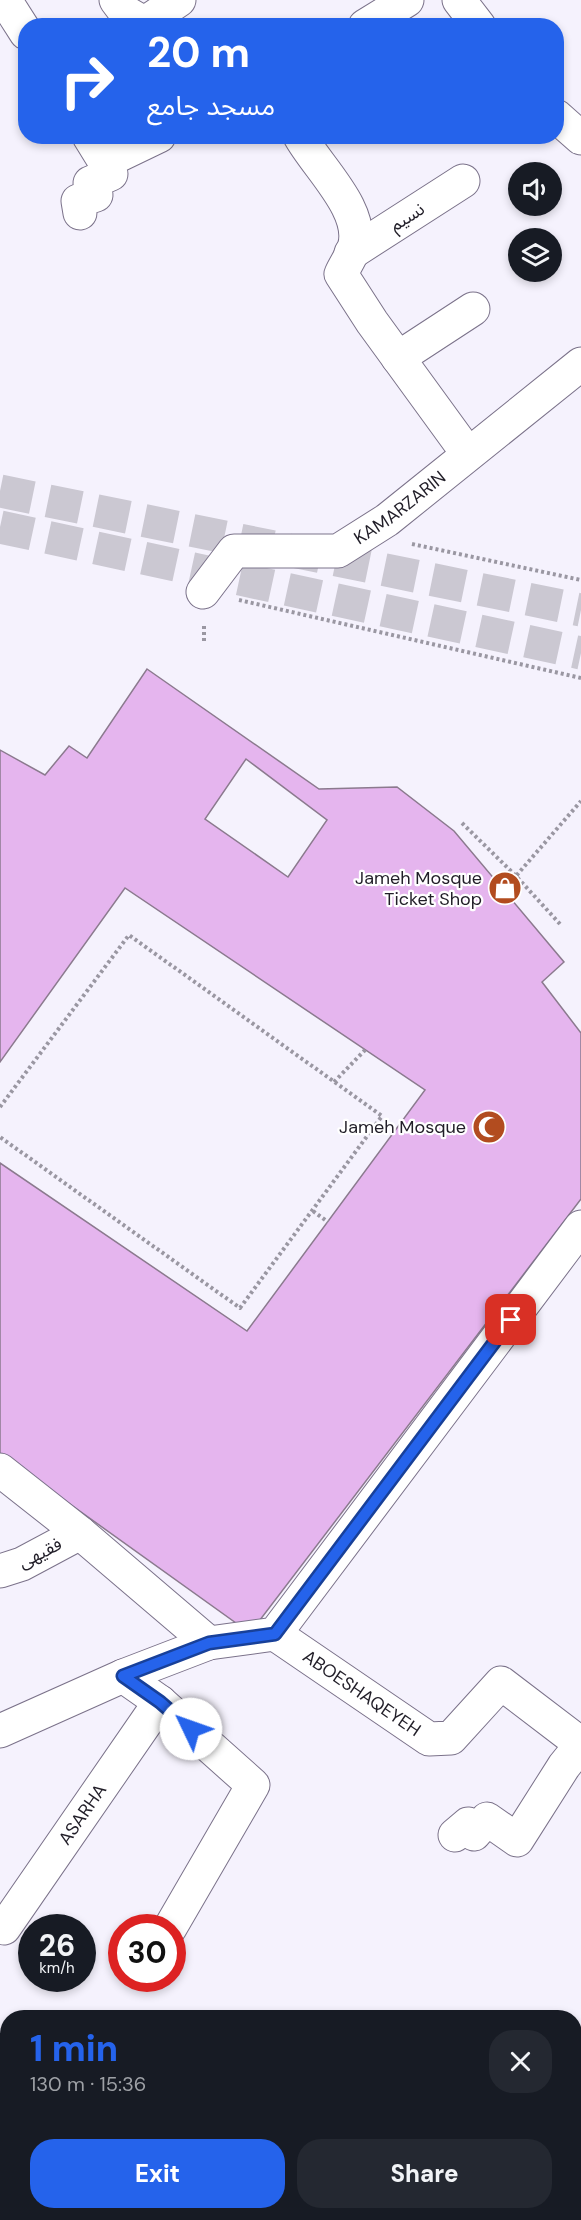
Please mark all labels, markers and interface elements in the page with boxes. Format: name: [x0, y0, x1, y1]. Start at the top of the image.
text: 20 m: [147, 25, 250, 80]
icon: right: [48, 42, 126, 120]
text: مسجد جامع: [147, 88, 275, 123]
map controls: [508, 162, 562, 282]
button: sound: [508, 162, 562, 216]
street label: نسیم: [385, 197, 430, 238]
button: layers: [508, 228, 562, 282]
street label: KAMARZARIN: [349, 465, 451, 550]
place label: Jameh Mosque Ticket Shop: [355, 866, 482, 911]
shop icon: Jameh Mosque Ticket Shop: [487, 870, 523, 906]
mosque icon: Jameh Mosque: [471, 1109, 507, 1145]
place label: Jameh Mosque: [339, 1115, 466, 1139]
pin: [485, 1294, 536, 1345]
icon: arrive: [494, 1303, 527, 1336]
street label: فقیهی: [14, 1532, 66, 1574]
street label: ABOESHAQEYEH: [298, 1644, 425, 1742]
position arrow: [159, 1697, 223, 1761]
street label: ASARHA: [53, 1779, 112, 1850]
speed limit sign: 30: [108, 1914, 186, 1992]
text: 26: [39, 1926, 75, 1965]
text: km/h: [39, 1958, 75, 1978]
text: 1 min: [30, 2025, 118, 2072]
button: close: [489, 2030, 552, 2093]
text: 130 m · 15:36: [30, 2071, 146, 2097]
button: Exit: [30, 2139, 285, 2208]
button: Share: [297, 2139, 552, 2208]

